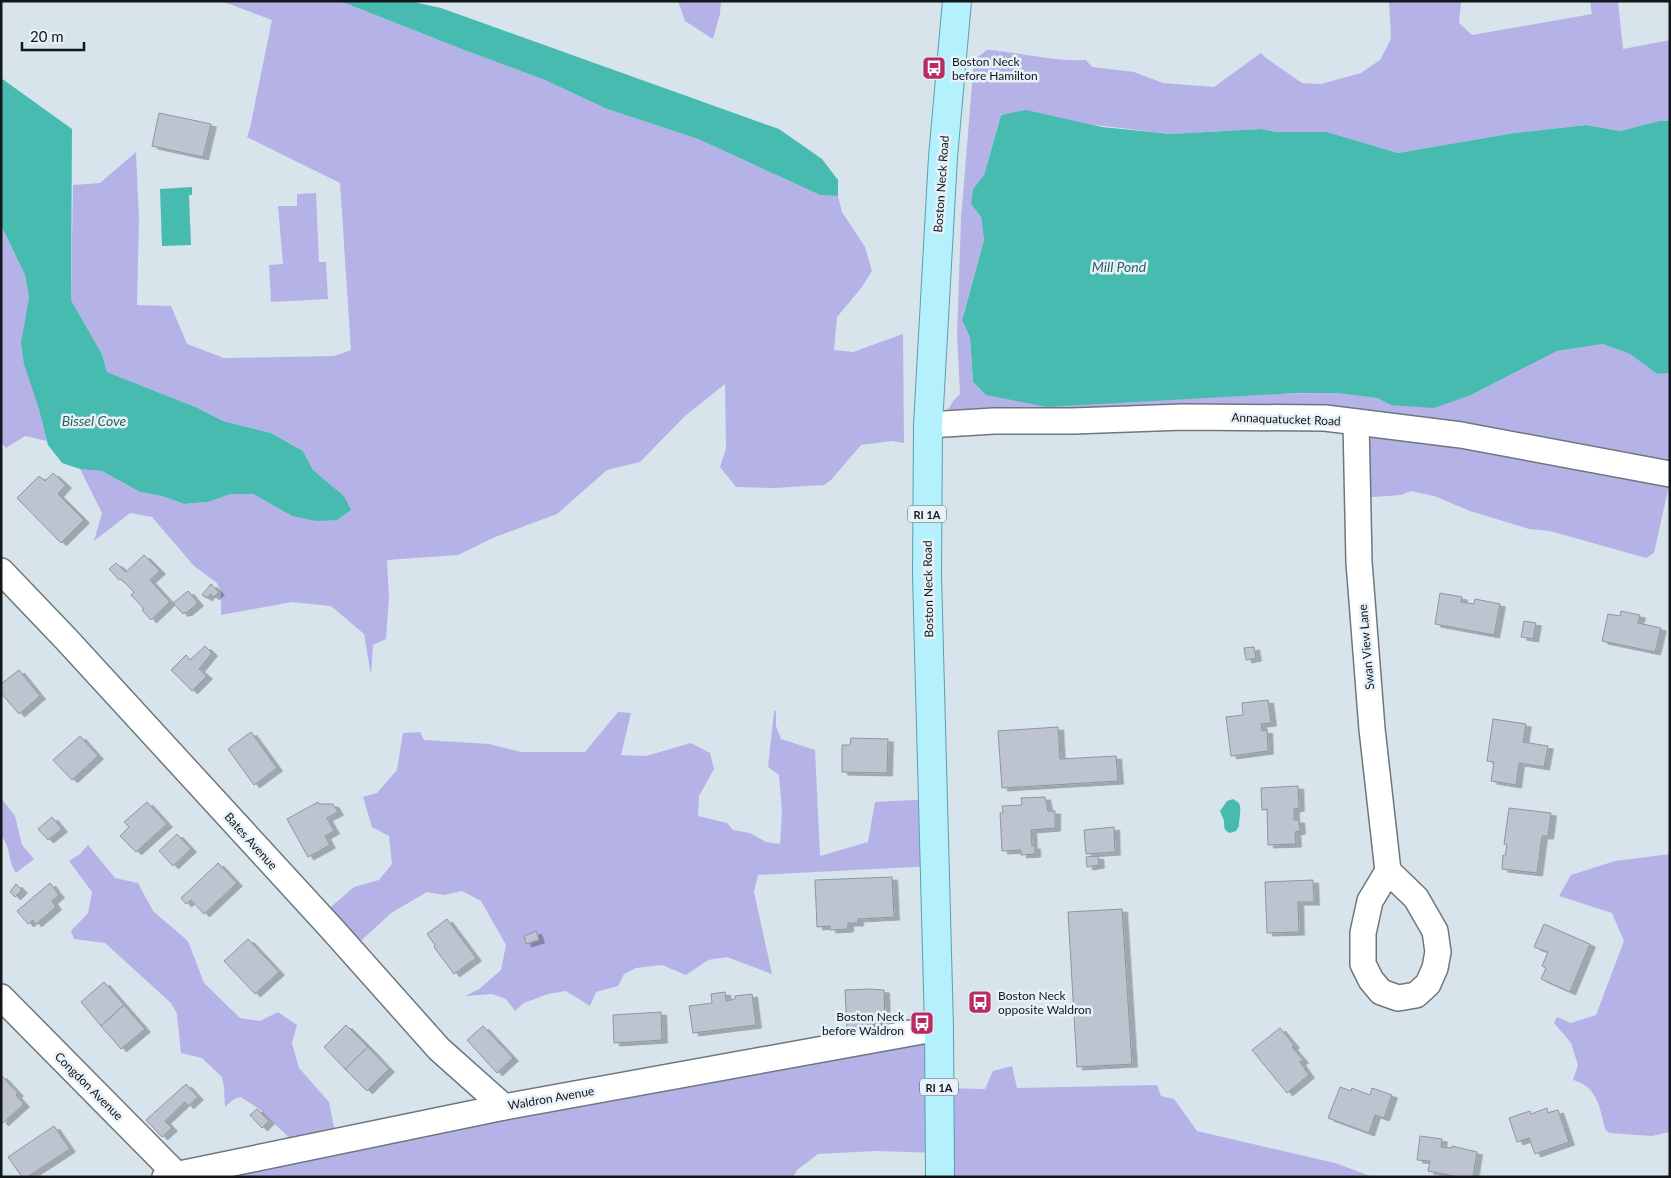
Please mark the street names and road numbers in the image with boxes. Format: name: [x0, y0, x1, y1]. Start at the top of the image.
street label: Boston Neck Road: [930, 135, 952, 233]
street label: Annaquatucket Road: [1231, 410, 1341, 428]
road number: RI 1A: [908, 506, 946, 522]
street label: Boston Neck Road: [920, 540, 936, 638]
street label: Swan View Lane: [1355, 604, 1377, 690]
street label: Bates Avenue: [221, 809, 281, 873]
street label: Congdon Avenue: [52, 1049, 126, 1123]
road number: RI 1A: [920, 1078, 958, 1096]
street label: Waldron Avenue: [507, 1083, 595, 1113]

